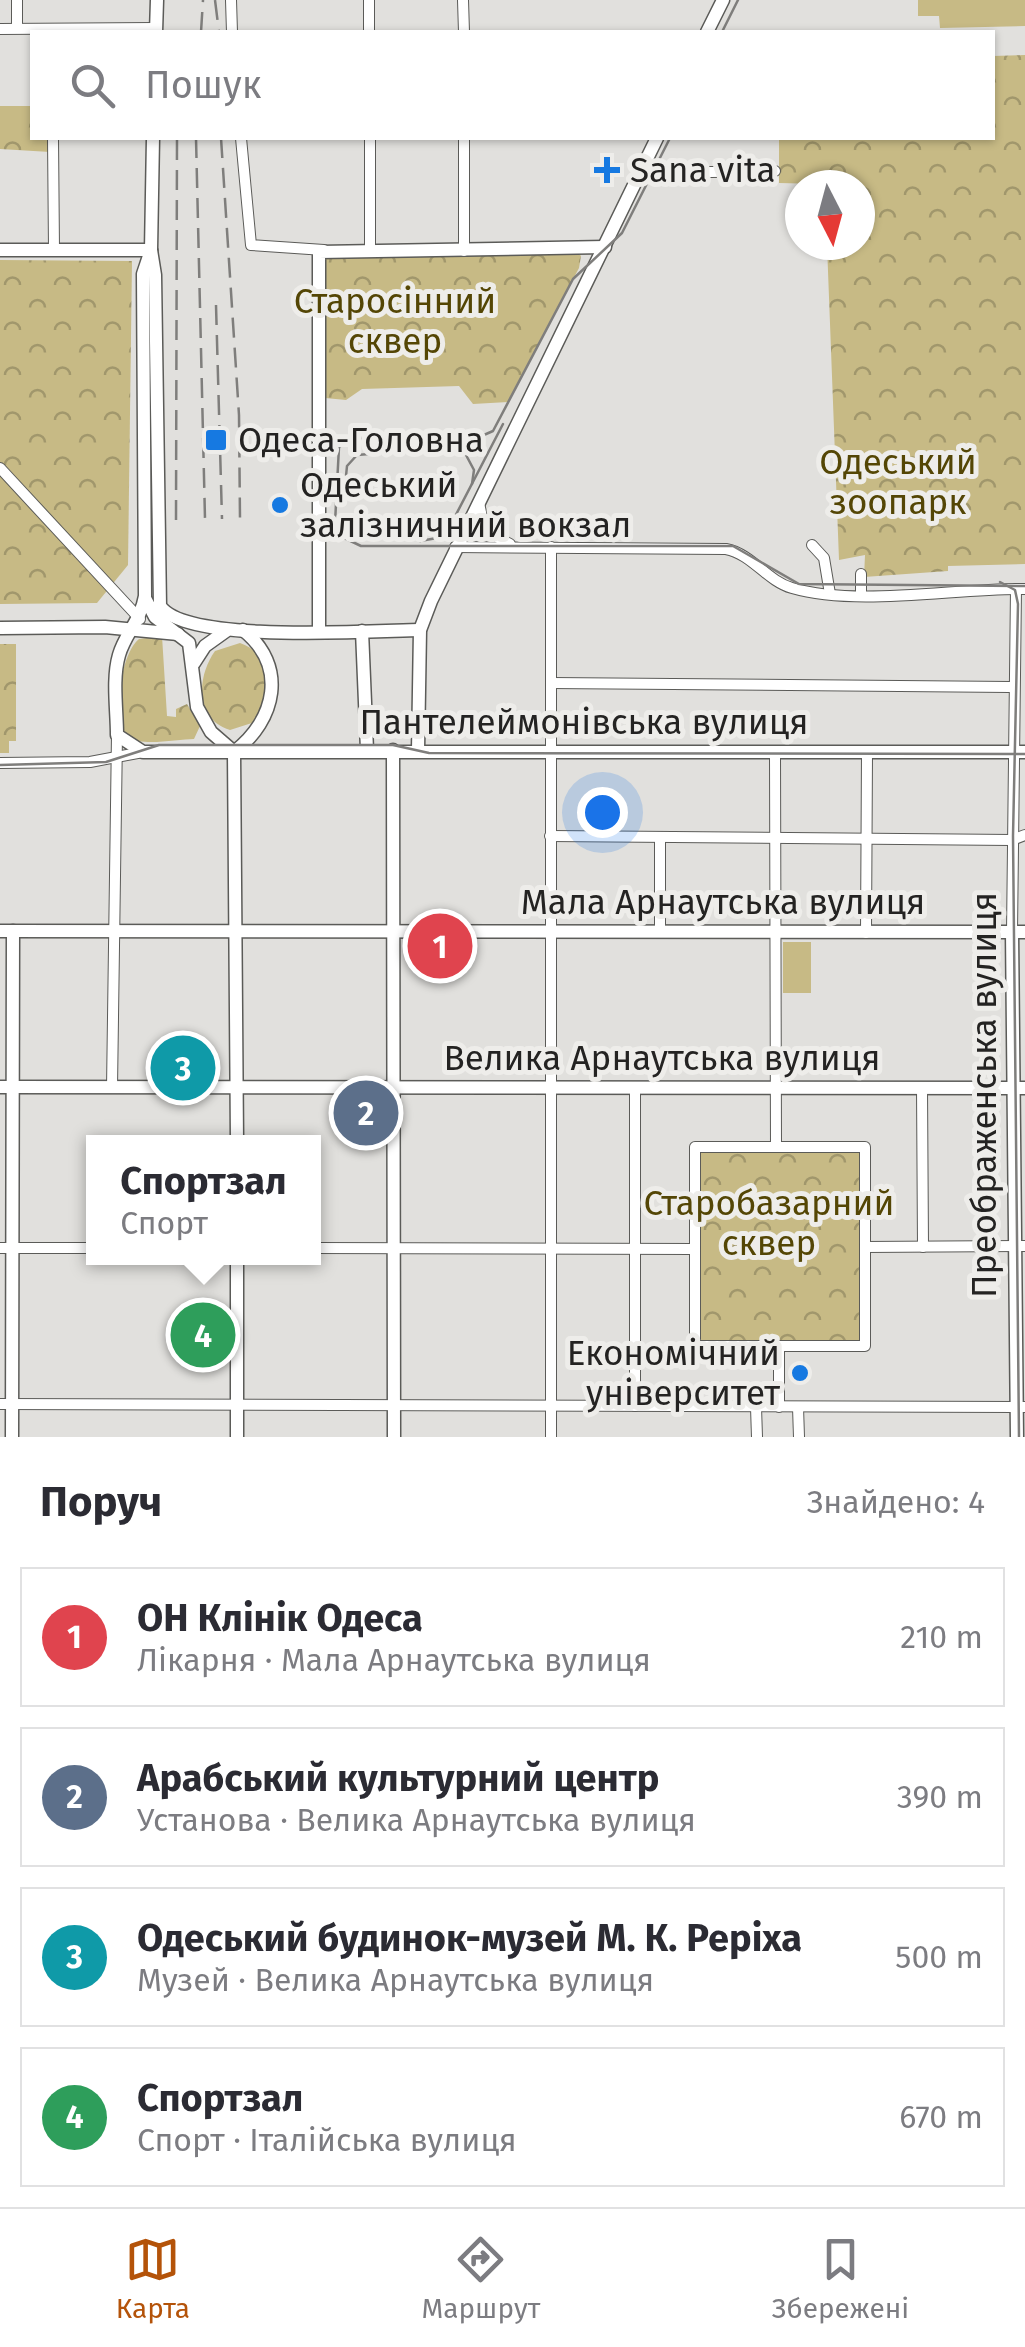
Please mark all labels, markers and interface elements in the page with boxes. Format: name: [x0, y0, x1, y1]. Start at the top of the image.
search box: [30, 30, 995, 140]
icon: search: [65, 58, 120, 113]
text: Пошук: [145, 62, 262, 108]
place label: Sana vita: [630, 149, 775, 191]
marker: Sana vita: [594, 157, 620, 183]
north arrow: [785, 170, 875, 260]
park label: Старосінний сквер: [294, 280, 496, 362]
place label: Одеса-Головна: [238, 419, 484, 461]
marker: Одеса-Головна: [203, 427, 229, 453]
park label: Одеський зоопарк: [819, 441, 977, 523]
place label: Одеський залізничний вокзал: [300, 464, 631, 546]
marker: Одеський залізничний вокзал: [269, 494, 291, 516]
street label: Пантелеймонівська вулиця: [359, 701, 809, 743]
your location: [577, 787, 628, 838]
street label: Мала Арнаутська вулиця: [521, 881, 925, 923]
street label: Преображенська вулиця: [963, 892, 1005, 1298]
pin: 1: [408, 908, 472, 984]
pin: 3: [150, 1030, 216, 1106]
street label: Велика Арнаутська вулиця: [443, 1037, 881, 1079]
pin: 2: [334, 1076, 398, 1150]
popup: [86, 1135, 321, 1265]
text: Спортзал: [120, 1158, 287, 1204]
park label: Старобазарний сквер: [643, 1182, 895, 1264]
text: Спорт: [120, 1204, 208, 1242]
pin: 4: [170, 1298, 236, 1372]
place label: Економічний університет: [567, 1332, 780, 1414]
marker: Економічний університет: [789, 1362, 811, 1384]
text: Поруч: [40, 1477, 162, 1527]
text: Знайдено: 4: [807, 1483, 985, 1521]
text: ОН Клінік Одеса: [137, 1595, 423, 1641]
text: 1: [67, 1618, 82, 1656]
text: 210 m: [900, 1618, 983, 1656]
text: Лікарня · Мала Арнаутська вулиця: [137, 1641, 651, 1679]
text: Арабський культурний центр: [137, 1755, 659, 1801]
text: 2: [66, 1778, 83, 1816]
text: 390 m: [897, 1778, 983, 1816]
text: Установа · Велика Арнаутська вулиця: [137, 1801, 696, 1839]
text: Одеський будинок-музей М. К. Реріха: [137, 1915, 802, 1961]
text: 3: [66, 1938, 83, 1976]
text: 500 m: [895, 1938, 983, 1976]
text: Музей · Велика Арнаутська вулиця: [137, 1961, 654, 1999]
text: Спортзал: [137, 2075, 303, 2121]
text: 4: [65, 2098, 84, 2136]
text: 670 m: [899, 2098, 983, 2136]
text: Спорт · Італійська вулиця: [137, 2121, 517, 2159]
tab: Карта: [116, 2232, 190, 2325]
tab: Маршрут: [421, 2232, 540, 2325]
tab: Збережені: [772, 2232, 909, 2325]

